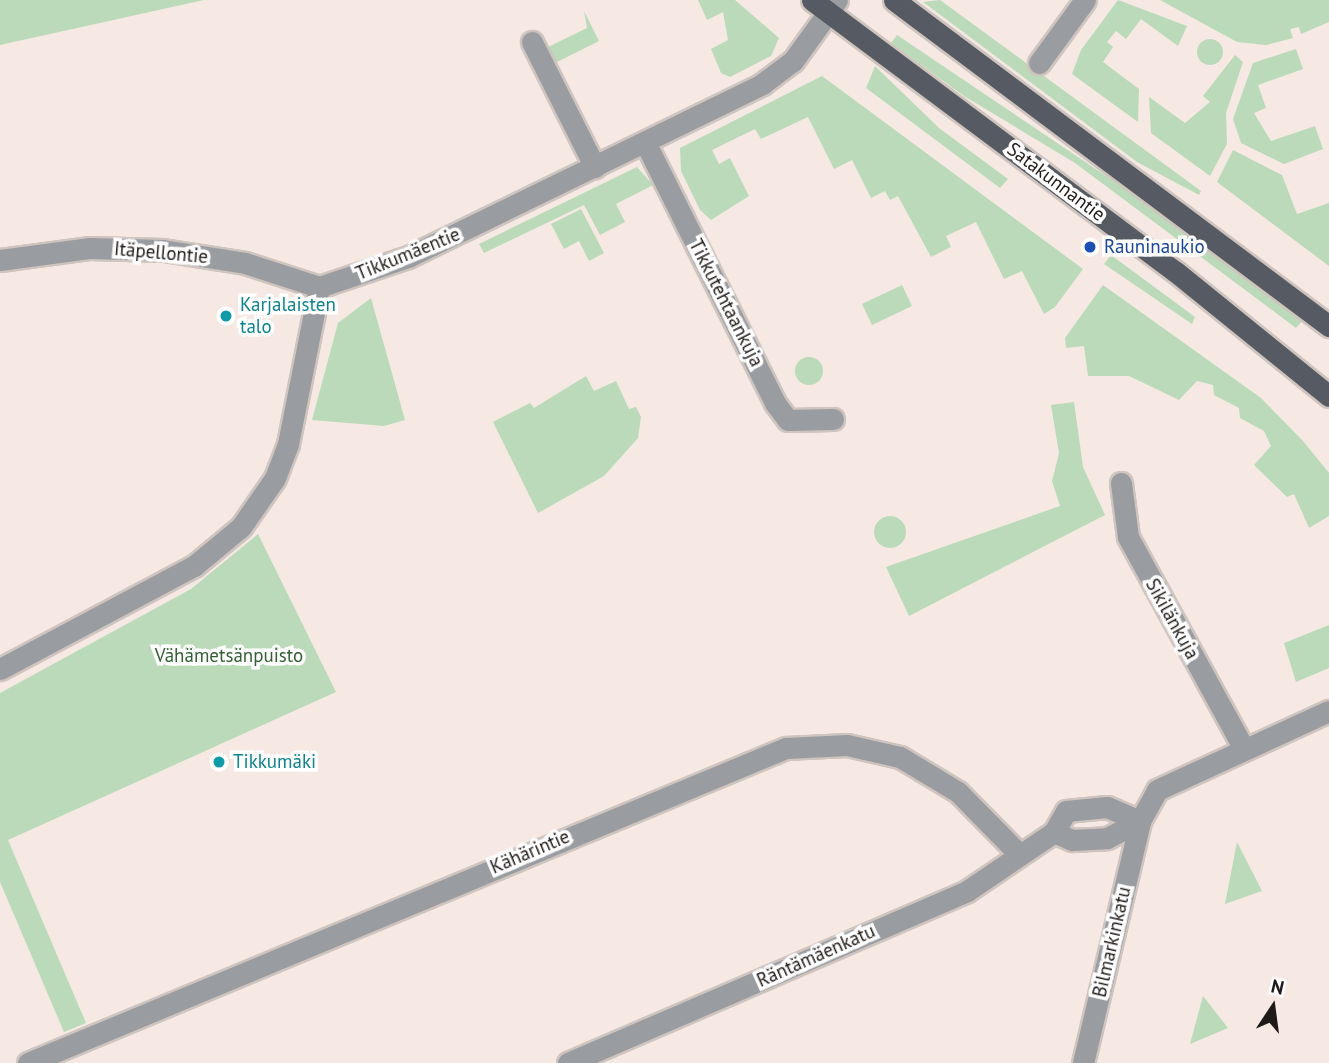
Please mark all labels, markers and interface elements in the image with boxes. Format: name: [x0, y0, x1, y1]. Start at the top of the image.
street label: Satakunnantie: [1003, 138, 1109, 226]
street label: Tikkumäentie: [353, 223, 463, 285]
street label: Tikkutehtaankuja: [684, 236, 768, 370]
place label: Rauninaukio: [1104, 236, 1205, 258]
street label: Itäpellontie: [113, 238, 209, 268]
marker: Rauninaukio: [1082, 239, 1098, 255]
place label: Karjalaisten talo: [240, 294, 336, 338]
marker: Karjalaisten talo: [218, 308, 234, 324]
street label: Sikilänkuja: [1141, 575, 1203, 663]
park label: Vähämetsänpuisto: [155, 645, 303, 667]
place label: Tikkumäki: [233, 751, 316, 773]
marker: Tikkumäki: [211, 754, 227, 770]
street label: Kähärintie: [487, 825, 573, 879]
street label: Bilmarkinkatu: [1088, 884, 1136, 1000]
street label: Räntämäenkatu: [753, 920, 879, 992]
north arrow: [1238, 972, 1308, 1042]
text: N: [1269, 973, 1286, 1000]

